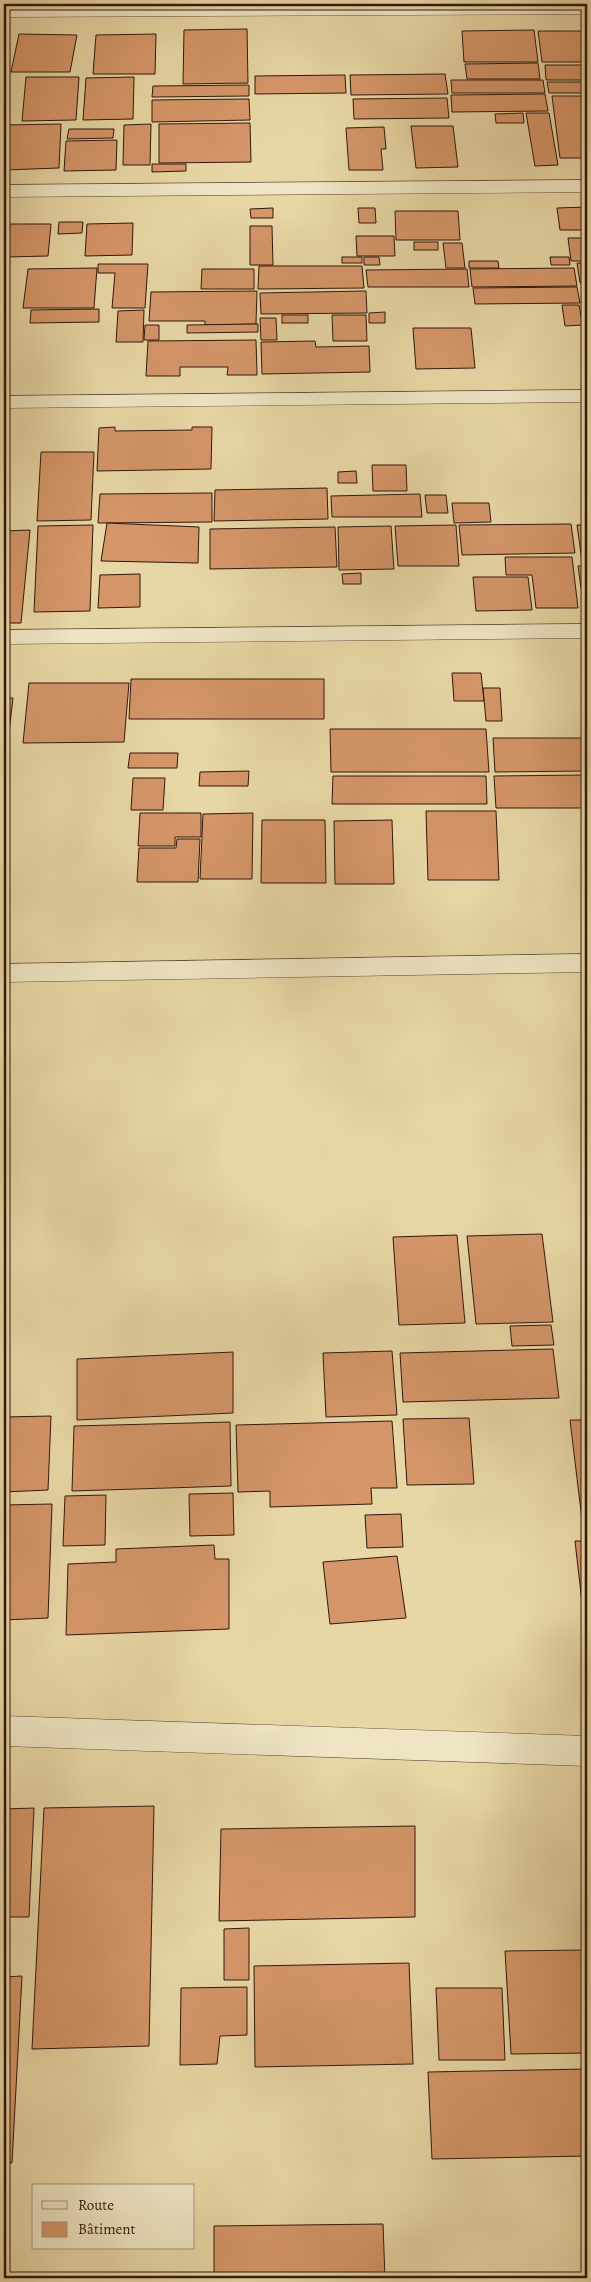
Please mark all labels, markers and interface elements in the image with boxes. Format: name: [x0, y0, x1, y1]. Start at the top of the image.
legend: [32, 2184, 195, 2250]
text: Route: [78, 2195, 114, 2215]
text: Bâtiment: [78, 2219, 136, 2239]

